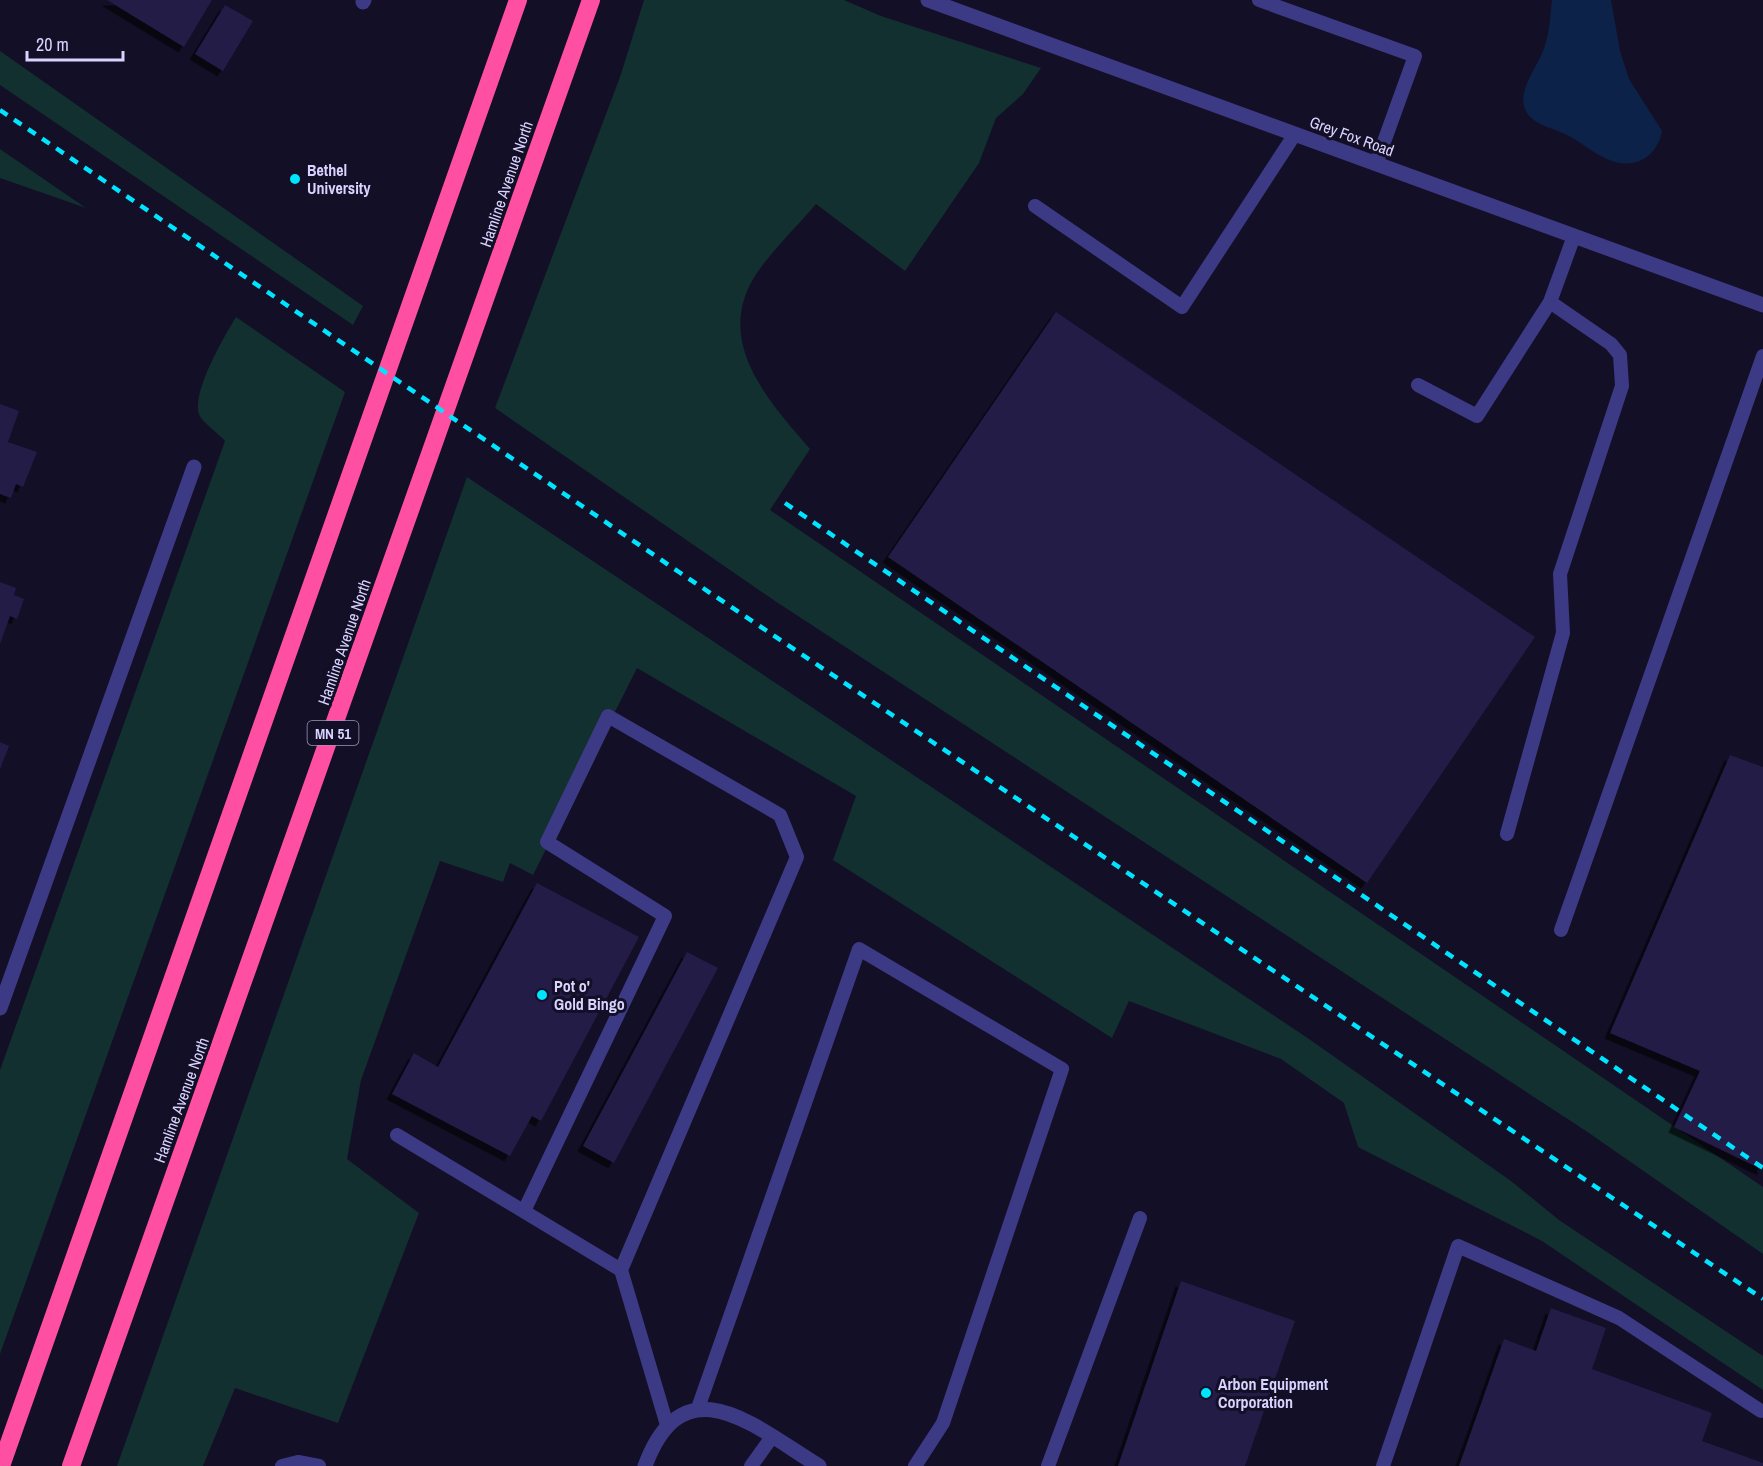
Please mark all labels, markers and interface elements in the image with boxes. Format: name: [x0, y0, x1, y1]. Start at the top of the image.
scale bar: [27, 24, 123, 62]
text: 20 m: [36, 32, 69, 57]
street label: Grey Fox Road: [1307, 111, 1397, 161]
street label: Hamline Avenue North: [474, 118, 538, 250]
place label: Bethel University: [307, 159, 371, 199]
marker: Bethel University: [288, 172, 302, 186]
street label: Hamline Avenue North: [312, 576, 376, 708]
road number: MN 51: [308, 721, 358, 745]
place label: Pot o' Gold Bingo: [554, 975, 625, 1015]
marker: Pot o' Gold Bingo: [535, 988, 549, 1002]
street label: Hamline Avenue North: [148, 1034, 214, 1166]
place label: Arbon Equipment Corporation: [1218, 1373, 1329, 1413]
marker: Arbon Equipment Corporation: [1199, 1386, 1213, 1400]

